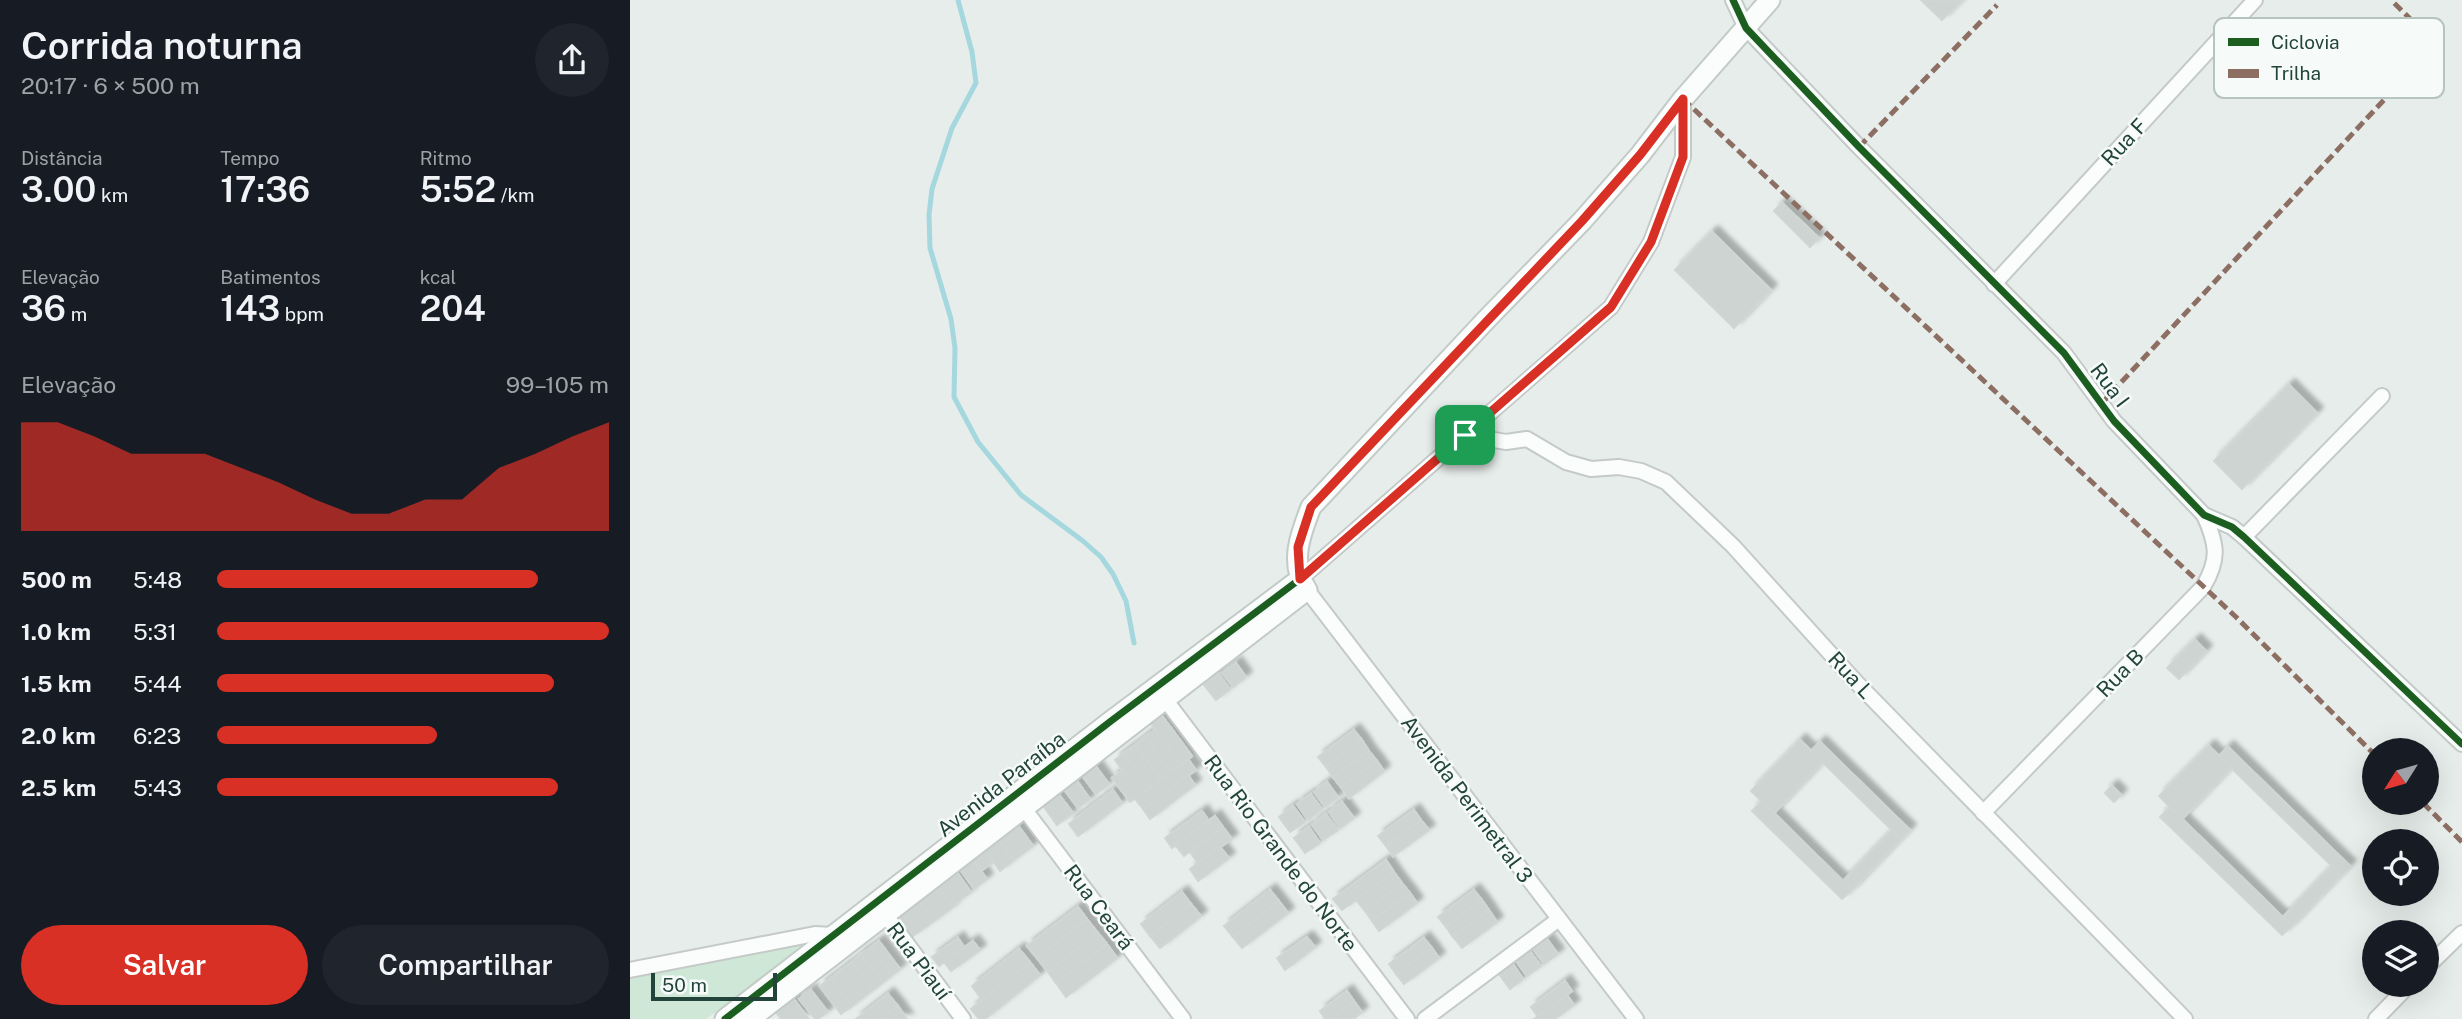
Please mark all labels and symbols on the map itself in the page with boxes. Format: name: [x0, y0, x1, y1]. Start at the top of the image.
legend: [2214, 18, 2444, 98]
text: Ciclovia: [2271, 31, 2340, 53]
text: Trilha: [2271, 62, 2321, 84]
street label: Rua F: [2096, 113, 2152, 171]
street label: Rua I: [2085, 358, 2135, 412]
pin: [1435, 405, 1495, 465]
street label: Rua B: [2091, 644, 2149, 702]
street label: Rua L: [1823, 646, 1879, 704]
street label: Avenida Perimetral 3: [1396, 710, 1538, 888]
street label: Avenida Paraíba: [932, 726, 1070, 842]
north arrow: [2362, 738, 2440, 816]
street label: Rua Rio Grande do Norte: [1199, 750, 1363, 956]
street label: Rua Ceará: [1059, 859, 1139, 955]
street label: Rua Piauí: [882, 917, 957, 1005]
scale bar: [651, 970, 777, 1002]

